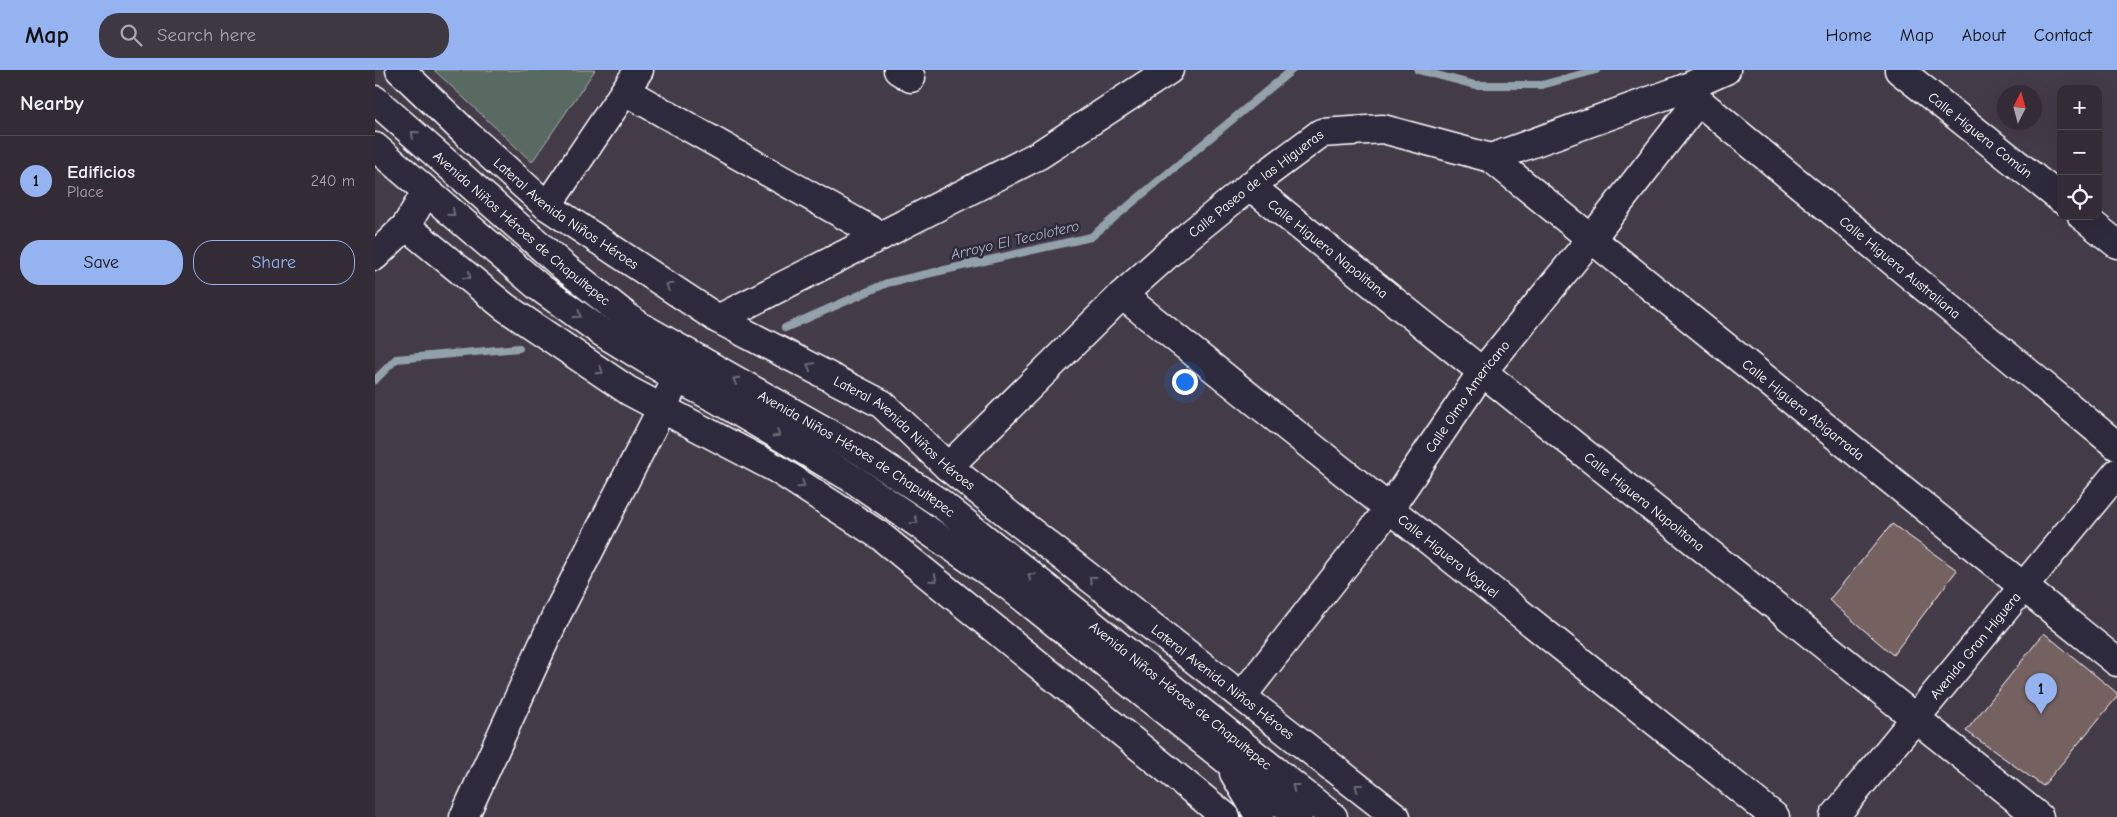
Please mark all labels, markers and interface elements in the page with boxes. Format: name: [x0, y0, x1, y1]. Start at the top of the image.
search box: [99, 13, 449, 58]
text: Map: [25, 21, 69, 49]
icon: search: [117, 21, 145, 49]
text: Search here: [157, 24, 256, 46]
text: Home: [1825, 25, 1872, 46]
text: Map: [1900, 25, 1934, 46]
text: About: [1962, 25, 2006, 46]
text: Contact: [2034, 25, 2092, 46]
north arrow: [1997, 85, 2042, 130]
map controls: [2057, 85, 2102, 220]
button: +: [2057, 85, 2102, 130]
street label: Calle Higuera Común: [1925, 88, 2036, 181]
text: Nearby: [20, 91, 84, 115]
street label: Calle Paseo de las Higueras: [1185, 126, 1327, 241]
button: −: [2057, 130, 2102, 175]
one-way arrow: [410, 131, 419, 140]
street label: Avenida Niños Héroes de Chapultepec: [430, 147, 614, 309]
street label: Lateral Avenida Niños Héroes: [490, 154, 642, 273]
text: Edificios: [67, 161, 135, 183]
text: 1: [33, 172, 39, 190]
text: 240 m: [311, 172, 355, 190]
button: locate: [2057, 175, 2102, 220]
text: Place: [67, 183, 103, 201]
street label: Calle Higuera Napolitana: [1265, 195, 1392, 302]
one-way arrow: [446, 208, 455, 217]
street label: Calle Higuera Australiana: [1836, 212, 1964, 322]
water label: Arroyo El Tecolotero: [948, 216, 1081, 264]
button: Save: [20, 240, 183, 285]
button: Share: [193, 240, 355, 285]
one-way arrow: [462, 271, 471, 280]
one-way arrow: [665, 283, 674, 292]
one-way arrow: [572, 309, 582, 318]
street label: Calle Olmo Americano: [1421, 337, 1513, 456]
street label: Calle Higuera Abigarrada: [1739, 355, 1868, 464]
one-way arrow: [806, 362, 815, 372]
one-way arrow: [594, 365, 603, 374]
your location: [1172, 369, 1198, 395]
street label: Lateral Avenida Niños Héroes: [831, 372, 979, 494]
one-way arrow: [733, 377, 742, 387]
street label: Avenida Niños Héroes de Chapultepec: [755, 386, 959, 521]
one-way arrow: [772, 428, 781, 438]
street label: Calle Higuera Napolitana: [1581, 448, 1708, 555]
one-way arrow: [796, 479, 805, 489]
street label: Calle Higuera Voguel: [1395, 510, 1502, 602]
one-way arrow: [909, 515, 918, 524]
one-way arrow: [928, 573, 937, 581]
one-way arrow: [1028, 573, 1037, 582]
one-way arrow: [1089, 576, 1098, 584]
street label: Avenida Gran Higuera: [1926, 589, 2024, 702]
street label: Avenida Niños Héroes de Chapultepec: [1086, 617, 1275, 773]
street label: Lateral Avenida Niños Héroes: [1148, 621, 1298, 743]
pin: 1: [2025, 673, 2057, 714]
one-way arrow: [1292, 784, 1301, 792]
one-way arrow: [1354, 784, 1363, 793]

